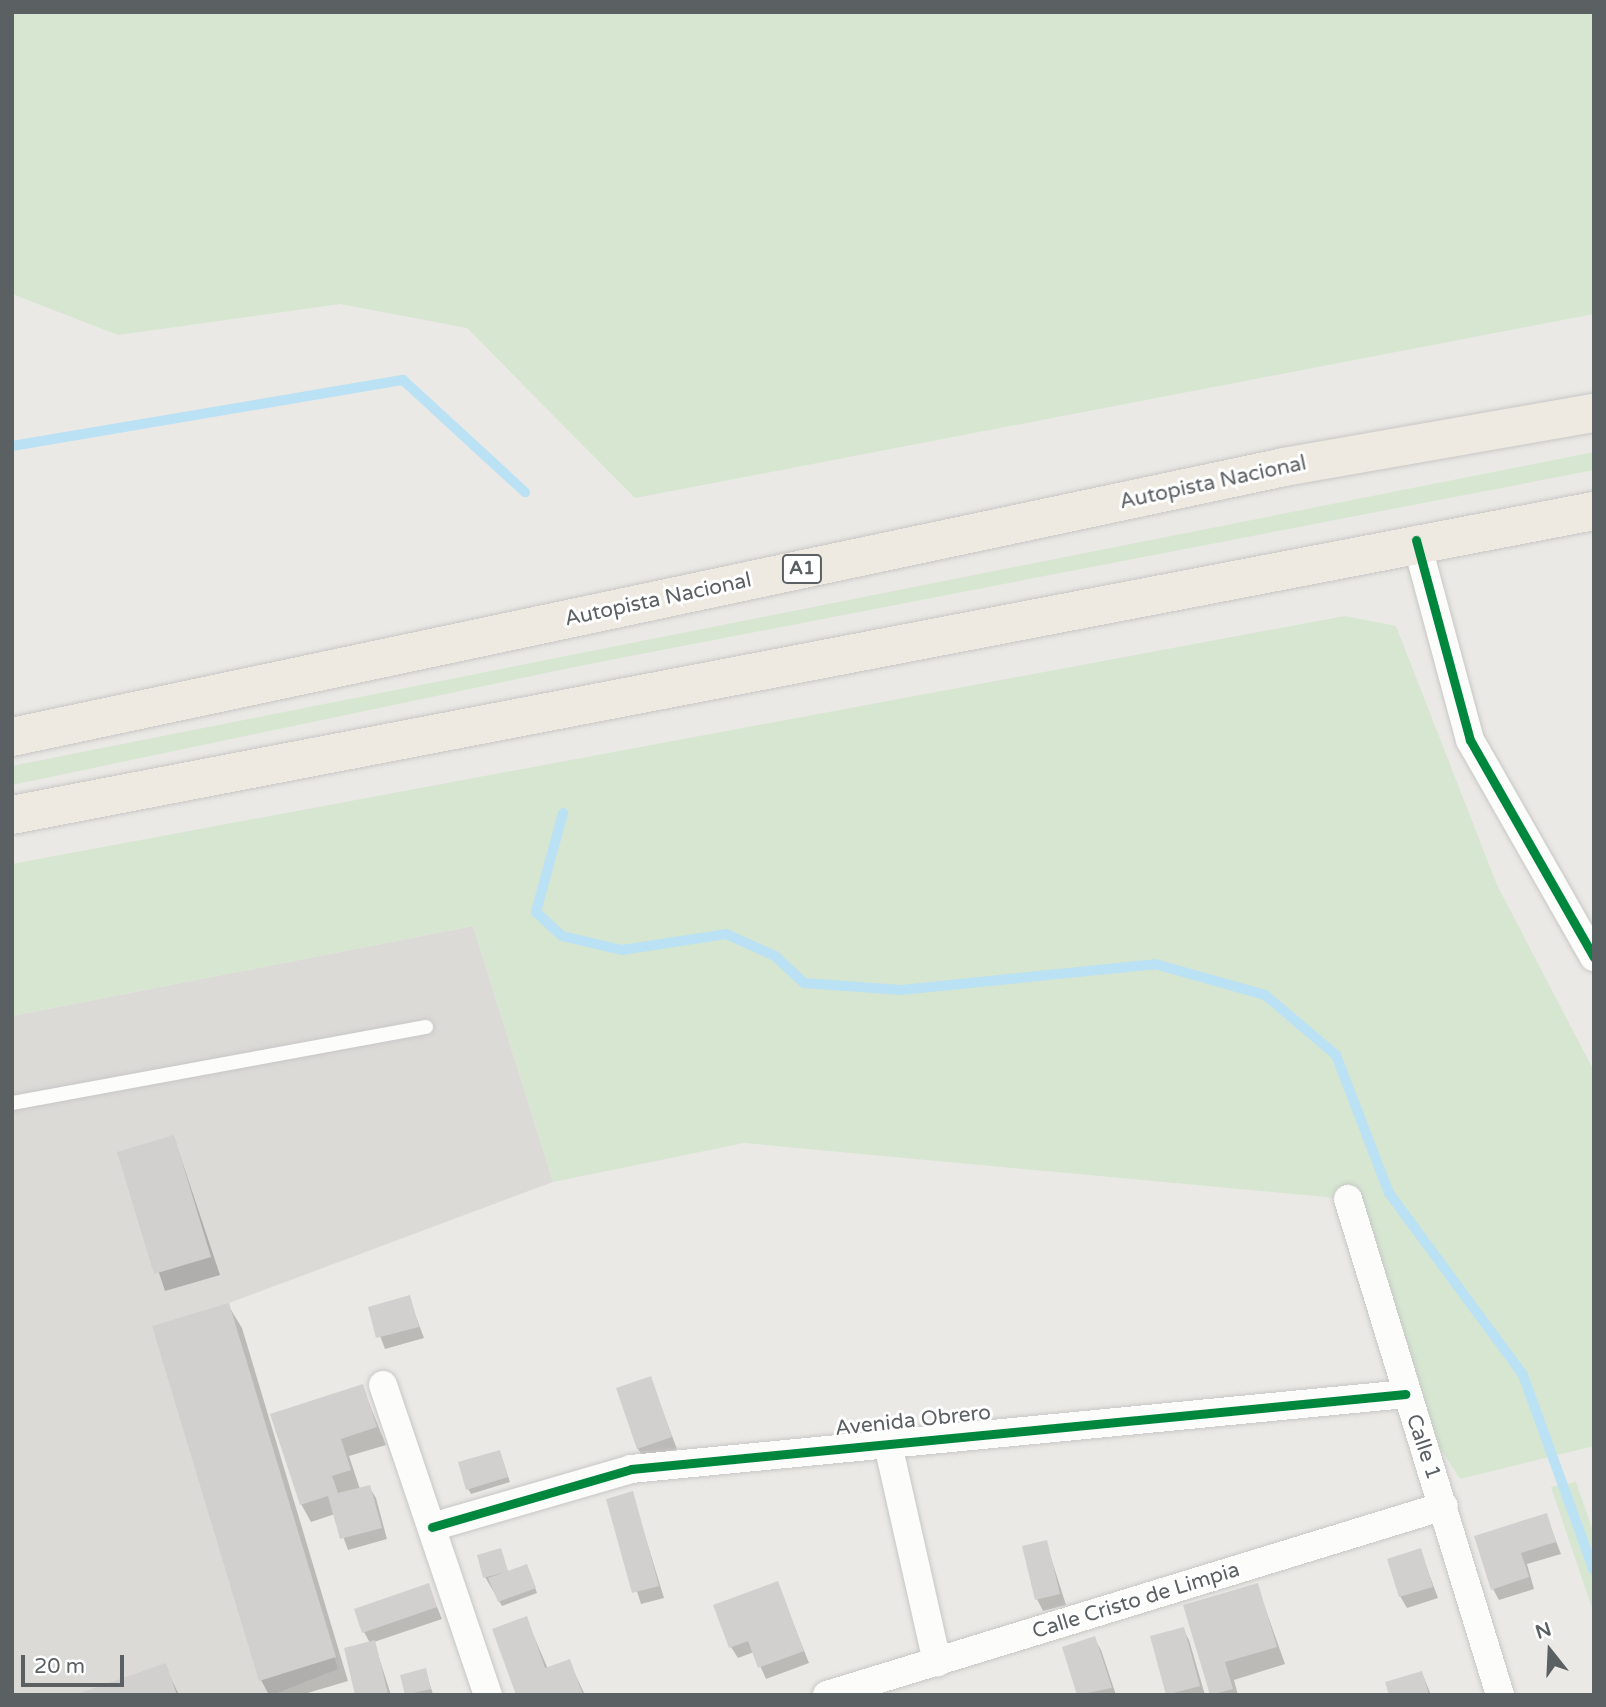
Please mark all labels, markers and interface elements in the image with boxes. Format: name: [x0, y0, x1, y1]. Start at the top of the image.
street label: Autopista Nacional: [1117, 451, 1309, 515]
road number: A1: [781, 554, 823, 584]
street label: Autopista Nacional: [562, 568, 754, 632]
street label: Avenida Obrero: [834, 1400, 992, 1442]
street label: Calle 1: [1400, 1411, 1446, 1483]
street label: Calle Cristo de Limpia: [1029, 1557, 1243, 1645]
north arrow: [1515, 1616, 1585, 1686]
text: N: [1533, 1618, 1554, 1644]
scale bar: [24, 1640, 128, 1684]
text: 20 m: [34, 1654, 85, 1679]

